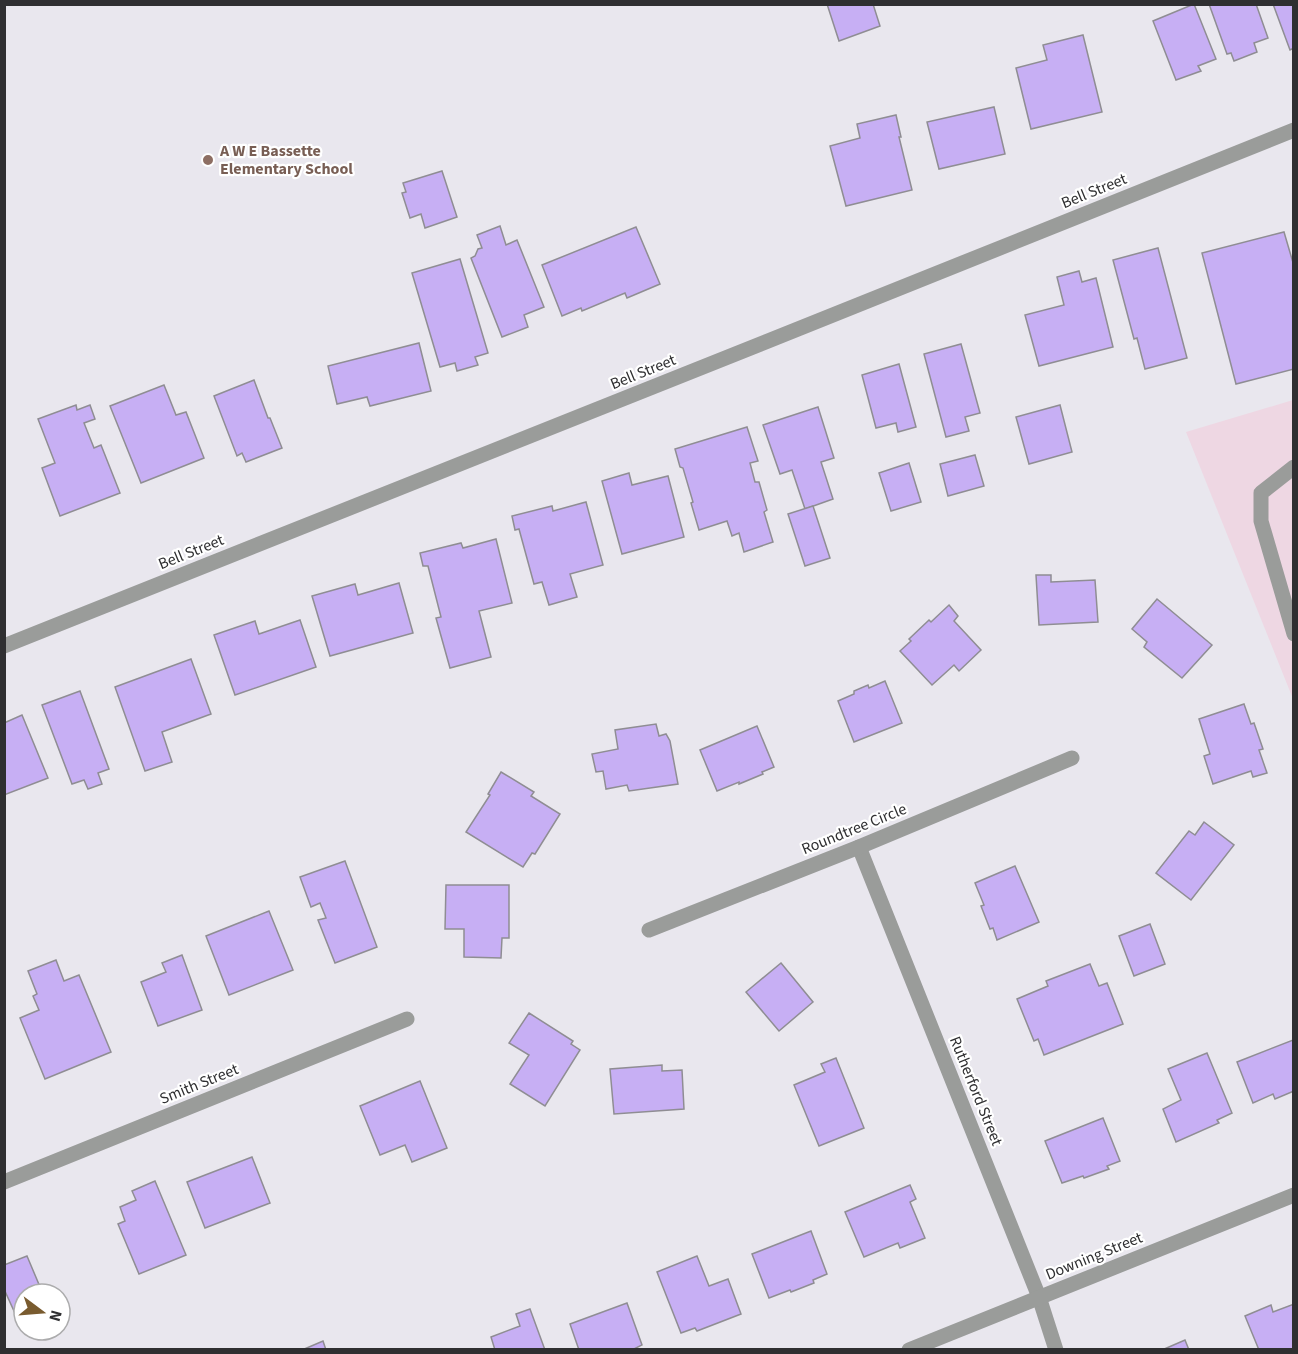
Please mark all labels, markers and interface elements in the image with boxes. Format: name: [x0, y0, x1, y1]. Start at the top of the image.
place label: A W E Bassette Elementary School: [219, 140, 353, 180]
marker: A W E Bassette Elementary School: [201, 153, 215, 167]
street label: Bell Street: [1058, 168, 1131, 214]
street label: Bell Street: [607, 349, 680, 395]
street label: Bell Street: [155, 529, 228, 575]
street label: Roundtree Circle: [798, 798, 910, 860]
street label: Rutherford Street: [944, 1033, 1008, 1150]
street label: Smith Street: [156, 1058, 242, 1110]
street label: Downing Street: [1042, 1226, 1146, 1285]
north arrow: [12, 1282, 72, 1342]
text: N: [43, 1308, 67, 1324]

